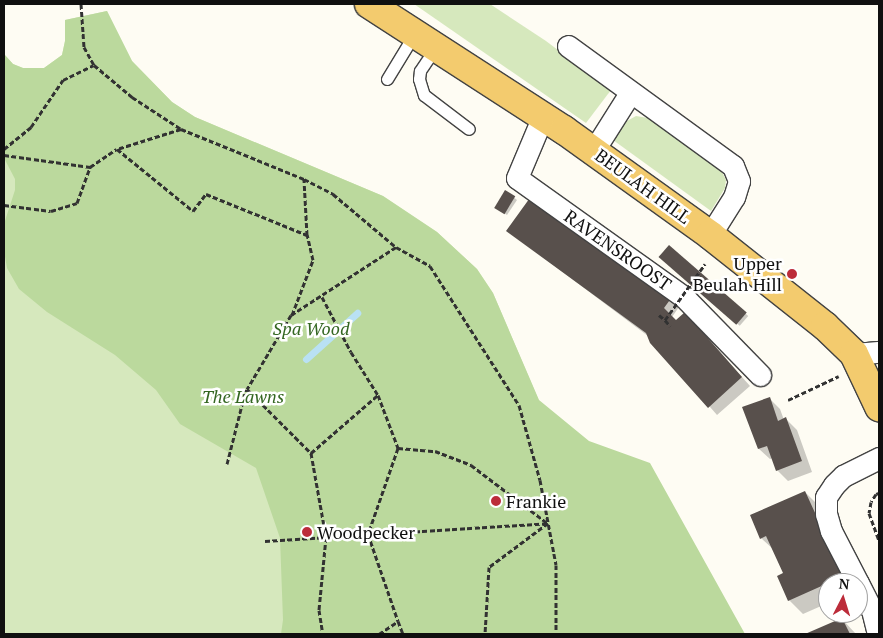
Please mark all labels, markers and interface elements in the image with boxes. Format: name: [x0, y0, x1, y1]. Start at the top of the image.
street label: BEULAH HILL: [591, 144, 695, 228]
street label: RAVENSROOST: [560, 205, 676, 295]
place label: Upper Beulah Hill: [693, 253, 782, 296]
marker: Upper Beulah Hill: [786, 268, 798, 280]
park label: Spa Wood: [272, 317, 350, 339]
park label: The Lawns: [202, 385, 284, 407]
place label: Frankie: [506, 490, 566, 512]
marker: Frankie: [490, 495, 502, 507]
place label: Woodpecker: [317, 521, 415, 543]
marker: Woodpecker: [301, 526, 313, 538]
north arrow: [818, 573, 868, 623]
text: N: [838, 574, 850, 593]

